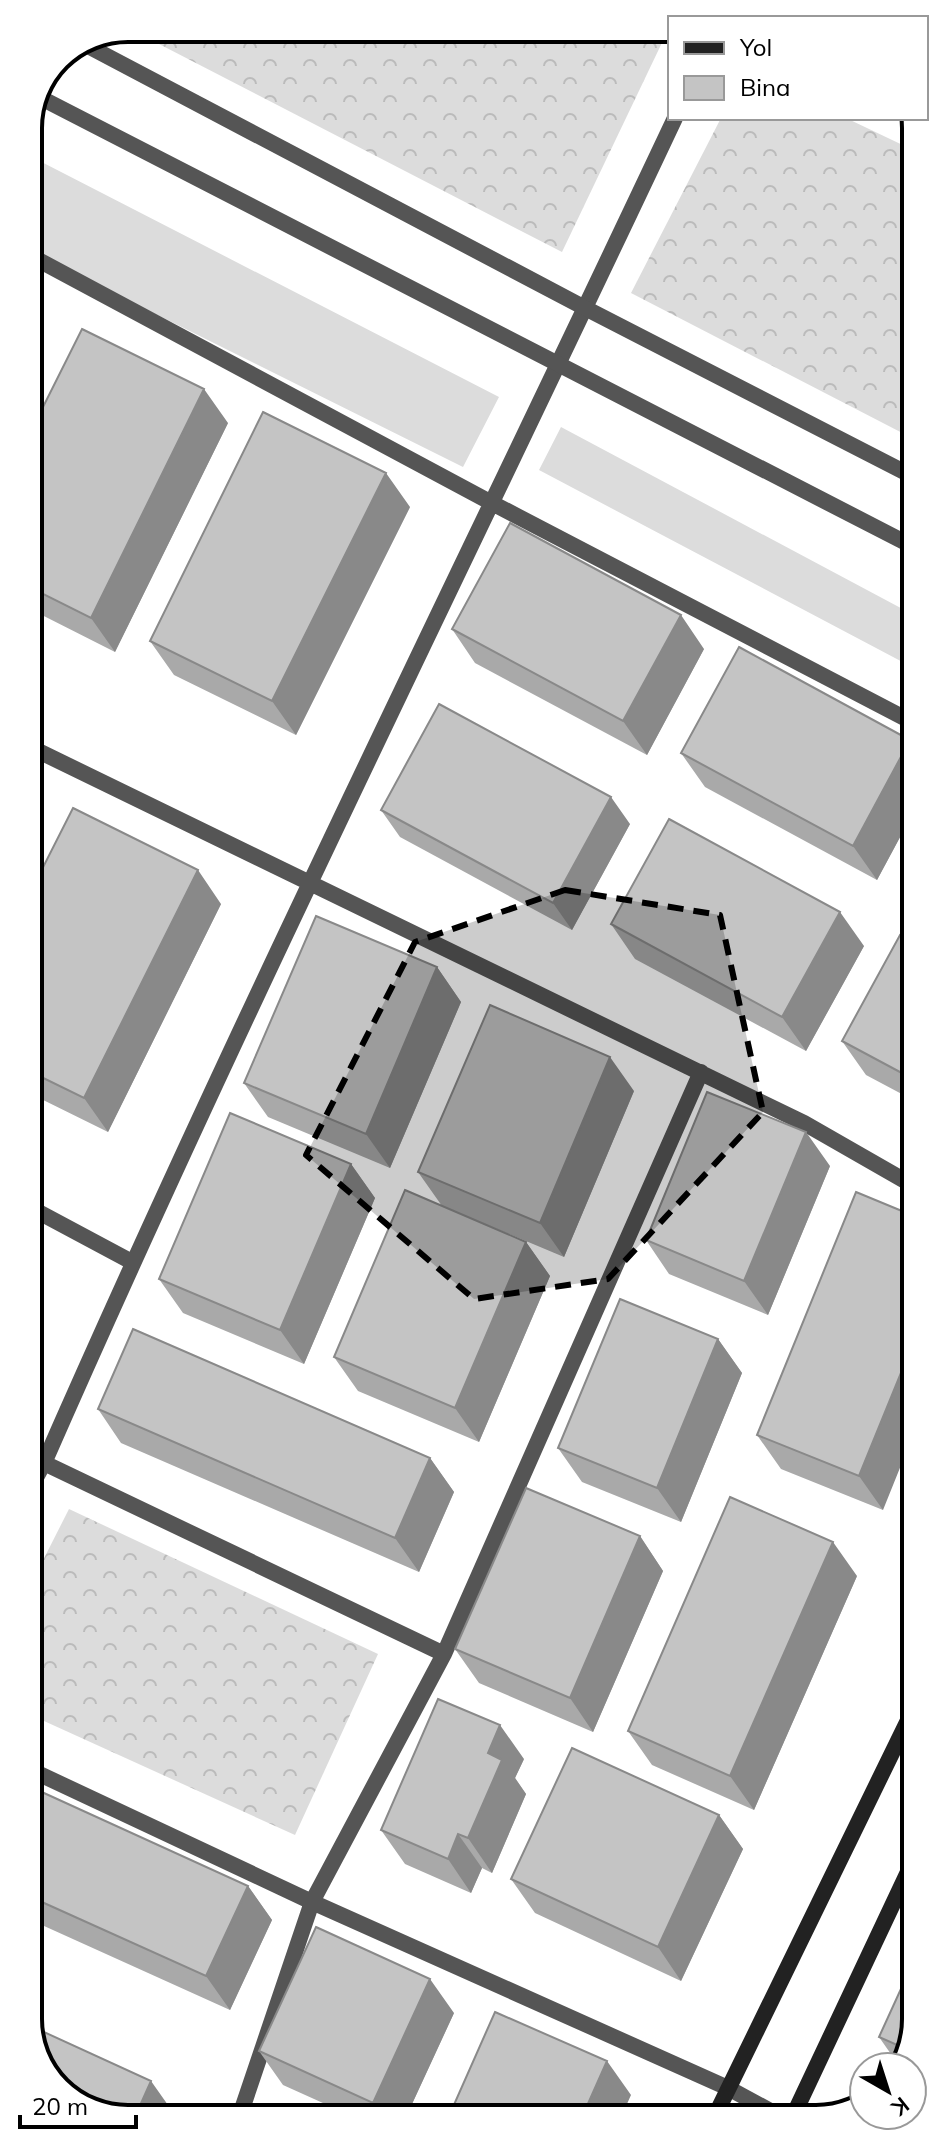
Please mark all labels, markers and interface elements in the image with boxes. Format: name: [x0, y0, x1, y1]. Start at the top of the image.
legend: [668, 16, 928, 120]
text: Yol: [739, 32, 772, 62]
text: Bina: [740, 72, 791, 102]
north arrow: [848, 2051, 928, 2131]
scale bar: [20, 2079, 136, 2129]
text: 20 m: [32, 2091, 88, 2121]
text: K: [885, 2091, 915, 2123]

